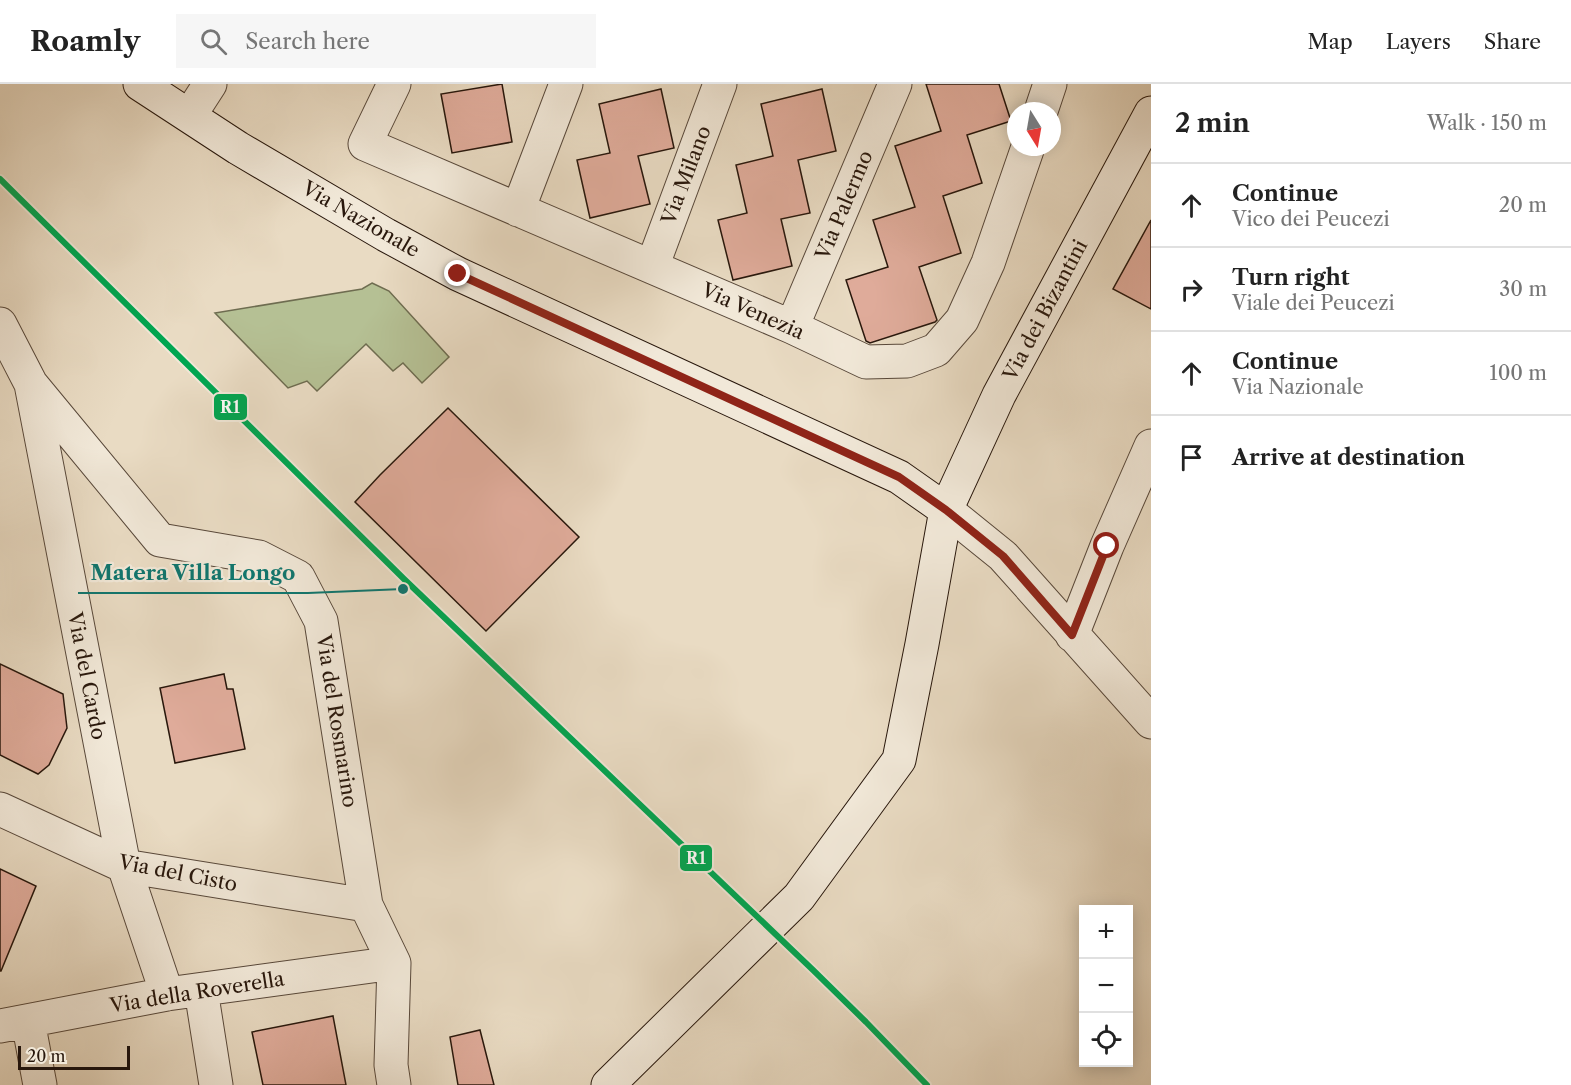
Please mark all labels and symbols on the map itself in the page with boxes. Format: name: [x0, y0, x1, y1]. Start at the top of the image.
north arrow: [1007, 102, 1061, 156]
street label: Via Milano: [656, 122, 716, 229]
street label: Via Palermo: [810, 147, 878, 264]
street label: Via Nazionale: [297, 175, 424, 262]
street label: Via dei Bizantini: [997, 235, 1092, 385]
route end: [444, 260, 470, 286]
street label: Via Venezia: [697, 277, 808, 344]
line badge: R1: [213, 393, 248, 421]
text: R1: [220, 397, 241, 417]
route start: [1093, 532, 1119, 558]
callout: Matera Villa Longo: [78, 554, 308, 593]
text: Matera Villa Longo: [91, 560, 295, 585]
street label: Via del Cardo: [63, 609, 111, 742]
street label: Via del Rosmarino: [311, 632, 363, 809]
line badge: R1: [679, 844, 713, 872]
text: R1: [686, 848, 707, 868]
street label: Via del Cisto: [116, 850, 239, 896]
street label: Via della Roverella: [107, 966, 286, 1018]
scale bar: [18, 1043, 130, 1070]

